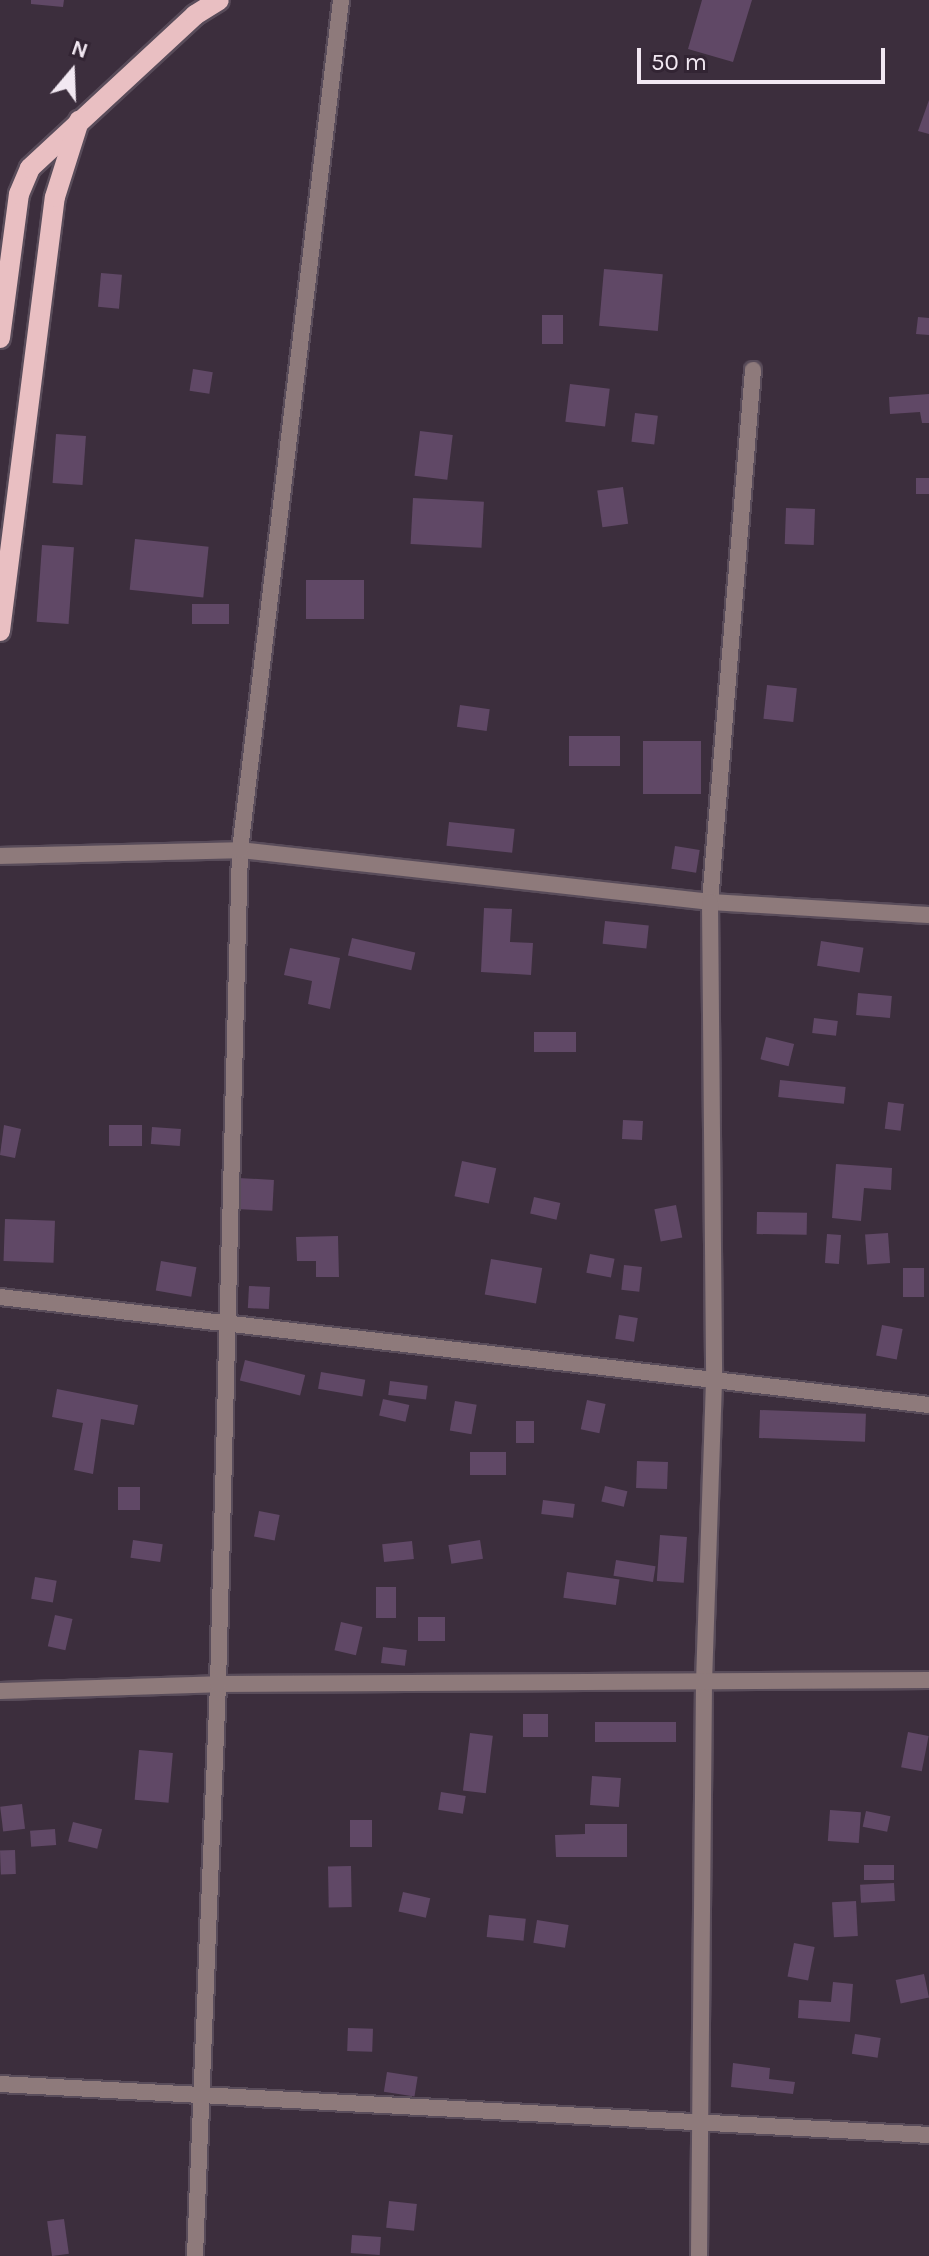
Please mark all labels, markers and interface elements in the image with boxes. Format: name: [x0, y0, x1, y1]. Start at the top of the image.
north arrow: [32, 32, 112, 112]
scale bar: [641, 32, 889, 82]
text: N: [68, 34, 92, 64]
text: 50 m: [651, 48, 707, 76]

